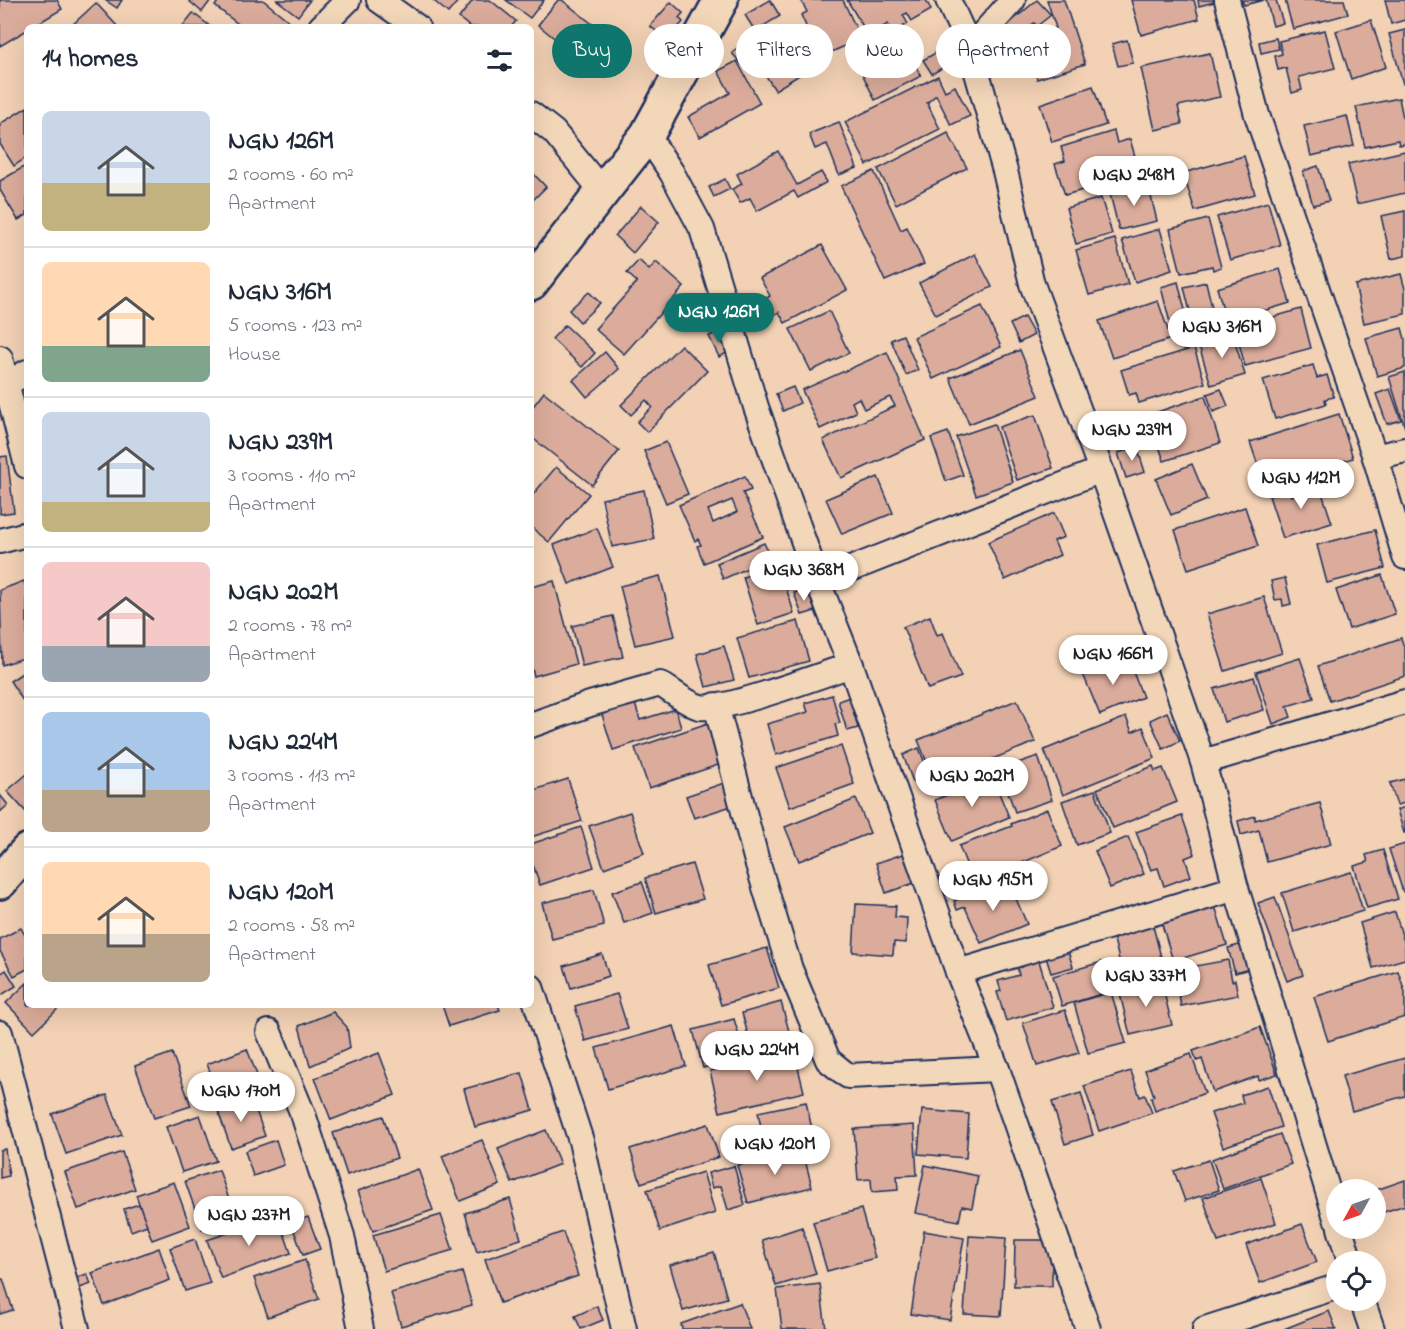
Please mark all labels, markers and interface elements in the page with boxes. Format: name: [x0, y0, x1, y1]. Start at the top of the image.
chip: Buy: [552, 24, 632, 78]
chip: Rent: [644, 24, 724, 78]
chip: Filters: [736, 24, 833, 78]
chip: New: [845, 24, 924, 78]
chip: Apartment: [936, 24, 1071, 78]
text: 14 homes: [42, 41, 138, 79]
icon: filters: [483, 44, 516, 77]
text: NGN 126M: [228, 123, 334, 161]
icon: home: [90, 135, 162, 207]
pin: NGN 248M: [1072, 156, 1196, 207]
text: 2 rooms · 60 m²: [228, 161, 354, 190]
text: NGN 248M: [1093, 161, 1175, 190]
text: Apartment: [228, 190, 316, 219]
text: NGN 316M: [228, 274, 332, 312]
icon: home: [90, 286, 162, 358]
pin: NGN 126M: [657, 293, 781, 344]
text: NGN 126M: [678, 298, 760, 327]
pin: NGN 316M: [1160, 308, 1284, 359]
text: 5 rooms · 123 m²: [228, 312, 362, 341]
text: NGN 316M: [1182, 313, 1262, 342]
text: House: [228, 341, 281, 370]
pin: NGN 239M: [1070, 411, 1194, 462]
text: NGN 239M: [1092, 416, 1172, 445]
text: NGN 239M: [228, 424, 333, 462]
icon: home: [90, 436, 162, 508]
pin: NGN 112M: [1239, 459, 1363, 510]
text: 3 rooms · 110 m²: [228, 462, 356, 491]
text: NGN 112M: [1261, 464, 1341, 493]
text: Apartment: [228, 491, 316, 520]
pin: NGN 368M: [742, 551, 866, 602]
text: NGN 368M: [763, 556, 845, 585]
text: NGN 202M: [228, 574, 339, 612]
icon: home: [90, 586, 162, 658]
text: 2 rooms · 78 m²: [228, 612, 352, 641]
pin: NGN 166M: [1051, 635, 1175, 686]
text: NGN 166M: [1073, 640, 1153, 669]
text: Apartment: [228, 641, 316, 670]
text: NGN 224M: [228, 724, 338, 762]
icon: home: [90, 736, 162, 808]
pin: NGN 202M: [910, 757, 1034, 808]
text: 3 rooms · 113 m²: [228, 762, 356, 791]
text: NGN 202M: [929, 762, 1015, 791]
text: Apartment: [228, 791, 316, 820]
pin: NGN 195M: [931, 861, 1055, 912]
text: NGN 195M: [953, 866, 1033, 895]
text: NGN 120M: [228, 874, 334, 912]
icon: home: [90, 886, 162, 958]
text: 2 rooms · 58 m²: [228, 912, 355, 941]
text: Apartment: [228, 941, 316, 970]
pin: NGN 337M: [1084, 957, 1208, 1008]
text: NGN 337M: [1105, 962, 1187, 991]
pin: NGN 224M: [695, 1031, 819, 1082]
text: NGN 224M: [715, 1036, 799, 1065]
pin: NGN 170M: [179, 1072, 303, 1123]
text: NGN 170M: [201, 1077, 281, 1106]
pin: NGN 120M: [713, 1125, 837, 1176]
text: NGN 120M: [734, 1130, 816, 1159]
north arrow: [1326, 1179, 1386, 1239]
map controls: [1326, 1179, 1386, 1311]
pin: NGN 237M: [187, 1196, 311, 1247]
text: NGN 237M: [207, 1201, 291, 1230]
button: locate: [1326, 1251, 1386, 1311]

